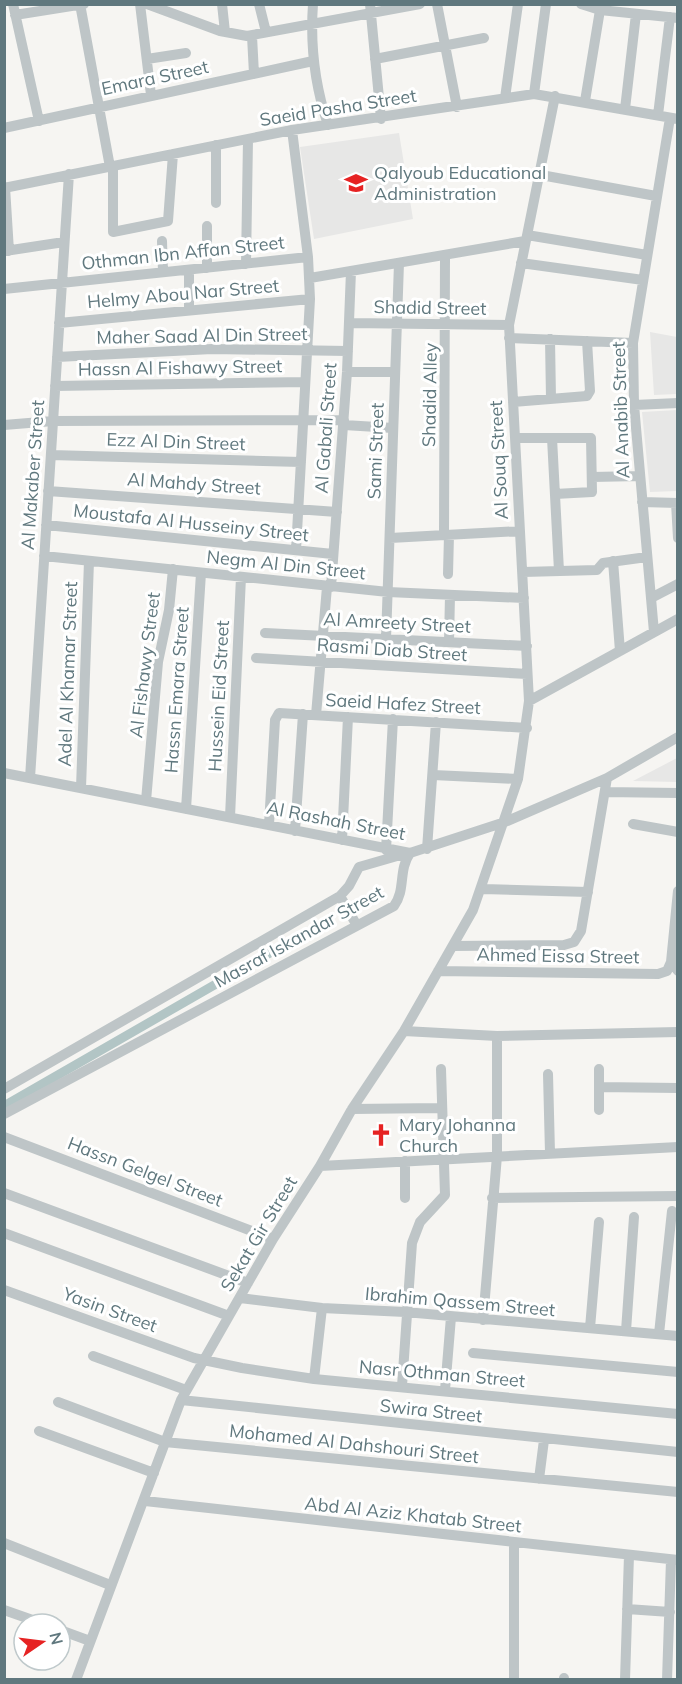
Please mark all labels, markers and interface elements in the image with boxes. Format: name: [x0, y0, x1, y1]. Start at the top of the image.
street label: Emara Street: [99, 55, 211, 100]
street label: Saeid Pasha Street: [258, 84, 418, 131]
place label: Qalyoub Educational Administration: [374, 161, 546, 205]
school or university icon: Qalyoub Educational Administration: [343, 170, 369, 196]
street label: Othman Ibn Affan Street: [80, 230, 286, 275]
street label: Helmy Abou Nar Street: [86, 274, 280, 313]
street label: Shadid Street: [373, 295, 487, 320]
street label: Maher Saad Al Din Street: [96, 322, 308, 349]
street label: Al Anabib Street: [607, 341, 634, 479]
street label: Shadid Alley: [417, 342, 442, 447]
street label: Hassn Al Fishawy Street: [78, 354, 282, 381]
street label: Al Gabali Street: [309, 362, 342, 494]
street label: Al Makaber Street: [16, 399, 49, 551]
street label: Al Souq Street: [484, 400, 513, 520]
street label: Sami Street: [362, 402, 389, 500]
street label: Ezz Al Din Street: [106, 428, 246, 455]
street label: Al Mahdy Street: [126, 467, 262, 500]
street label: Moustafa Al Husseiny Street: [72, 499, 310, 546]
street label: Negm Al Din Street: [206, 545, 367, 584]
street label: Adel Al Khamar Street: [53, 581, 82, 767]
street label: Al Fishawy Street: [124, 591, 165, 739]
street label: Hassn Emara Street: [159, 606, 194, 774]
street label: Al Amreety Street: [323, 607, 471, 638]
street label: Hussein Eid Street: [203, 620, 234, 772]
street label: Rasmi Diab Street: [316, 633, 468, 666]
street label: Saeid Hafez Street: [325, 688, 481, 719]
street label: Al Rashah Street: [265, 796, 407, 845]
street label: Masraf Iskandar Street: [210, 880, 387, 993]
street label: Ahmed Eissa Street: [476, 943, 640, 968]
place label: Mary Johanna Church: [399, 1113, 516, 1157]
church icon: Mary Johanna Church: [368, 1122, 394, 1148]
street label: Hassn Gelgel Street: [64, 1131, 226, 1212]
street label: Sekat Gir Street: [215, 1172, 302, 1296]
street label: Yasin Street: [59, 1282, 160, 1337]
street label: Ibrahim Qassem Street: [364, 1282, 556, 1321]
street label: Nasr Othman Street: [358, 1355, 526, 1392]
street label: Swira Street: [379, 1394, 483, 1427]
street label: Mohamed Al Dahshouri Street: [228, 1419, 480, 1468]
street label: Abd Al Aziz Khatab Street: [304, 1492, 523, 1537]
north arrow: [12, 1612, 72, 1672]
text: N: [45, 1630, 68, 1647]

